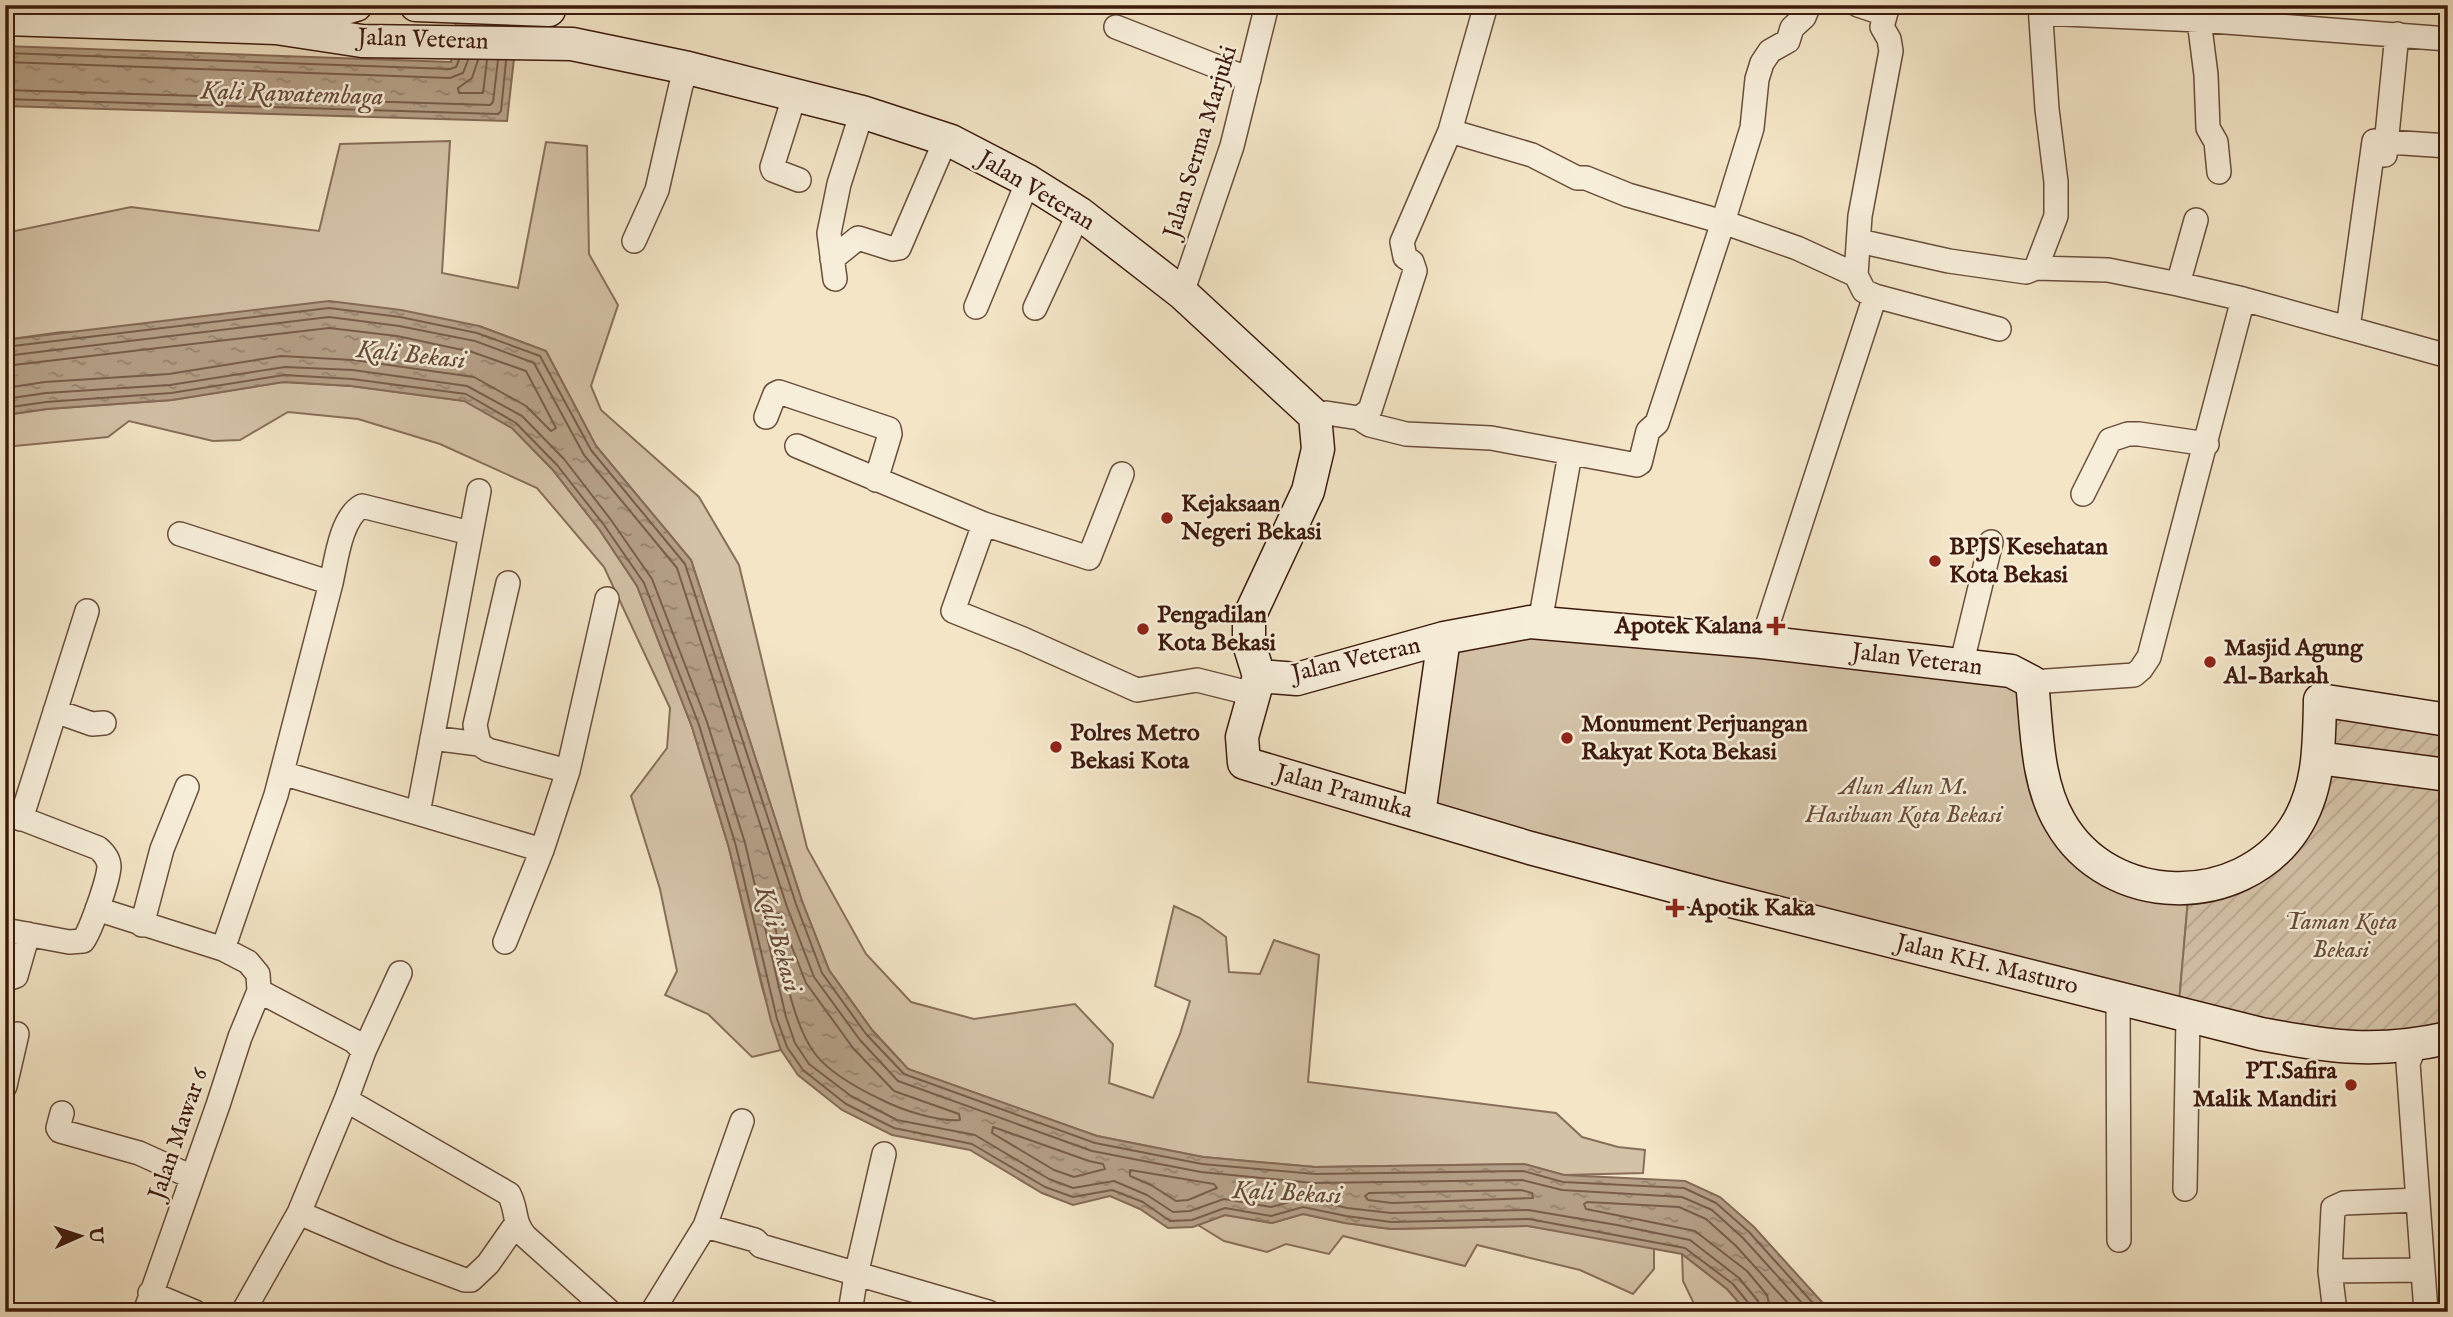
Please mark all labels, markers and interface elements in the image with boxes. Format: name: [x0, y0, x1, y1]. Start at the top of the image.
street label: Jalan Veteran: [354, 22, 489, 58]
street label: Jalan Serma Marjuki: [1156, 42, 1245, 245]
water label: Kali Rawatembaga: [199, 74, 384, 115]
street label: Jalan Veteran: [969, 142, 1100, 238]
water label: Kali Bekasi: [354, 333, 469, 377]
place label: Kejaksaan Negeri Bekasi: [1180, 489, 1322, 548]
marker: Kejaksaan Negeri Bekasi: [1159, 510, 1175, 526]
place label: BPJS Kesehatan Kota Bekasi: [1949, 532, 2108, 591]
marker: BPJS Kesehatan Kota Bekasi: [1927, 553, 1943, 569]
place label: Pengadilan Kota Bekasi: [1157, 600, 1277, 659]
place label: Apotek Kalana: [1614, 611, 1763, 642]
marker: Apotek Kalana: [1768, 618, 1784, 634]
marker: Pengadilan Kota Bekasi: [1135, 621, 1151, 637]
street label: Jalan Veteran: [1286, 630, 1424, 691]
place label: Masjid Agung Al-Barkah: [2223, 633, 2364, 692]
street label: Jalan Veteran: [1847, 636, 1984, 683]
marker: Masjid Agung Al-Barkah: [2202, 654, 2218, 670]
place label: Monument Perjuangan Rakyat Kota Bekasi: [1581, 709, 1808, 768]
place label: Polres Metro Bekasi Kota: [1070, 718, 1200, 777]
marker: Monument Perjuangan Rakyat Kota Bekasi: [1559, 730, 1575, 746]
marker: Polres Metro Bekasi Kota: [1048, 739, 1064, 755]
street label: Jalan Pramuka: [1269, 757, 1417, 827]
park label: Alun Alun M. Hasibuan Kota Bekasi: [1805, 772, 2005, 831]
water label: Kali Bekasi: [747, 881, 809, 998]
place label: Apotik Kaka: [1688, 893, 1815, 924]
marker: Apotik Kaka: [1667, 900, 1683, 916]
park label: Taman Kota Bekasi: [2284, 907, 2398, 966]
street label: Jalan KH. Masturo: [1890, 927, 2081, 1003]
place label: PT.Safira Malik Mandiri: [2193, 1056, 2338, 1115]
street label: Jalan Mawar 6: [141, 1063, 216, 1207]
marker: PT.Safira Malik Mandiri: [2343, 1077, 2359, 1093]
water label: Kali Bekasi: [1230, 1174, 1344, 1212]
north arrow: [46, 1202, 116, 1272]
text: U: [83, 1226, 107, 1245]

